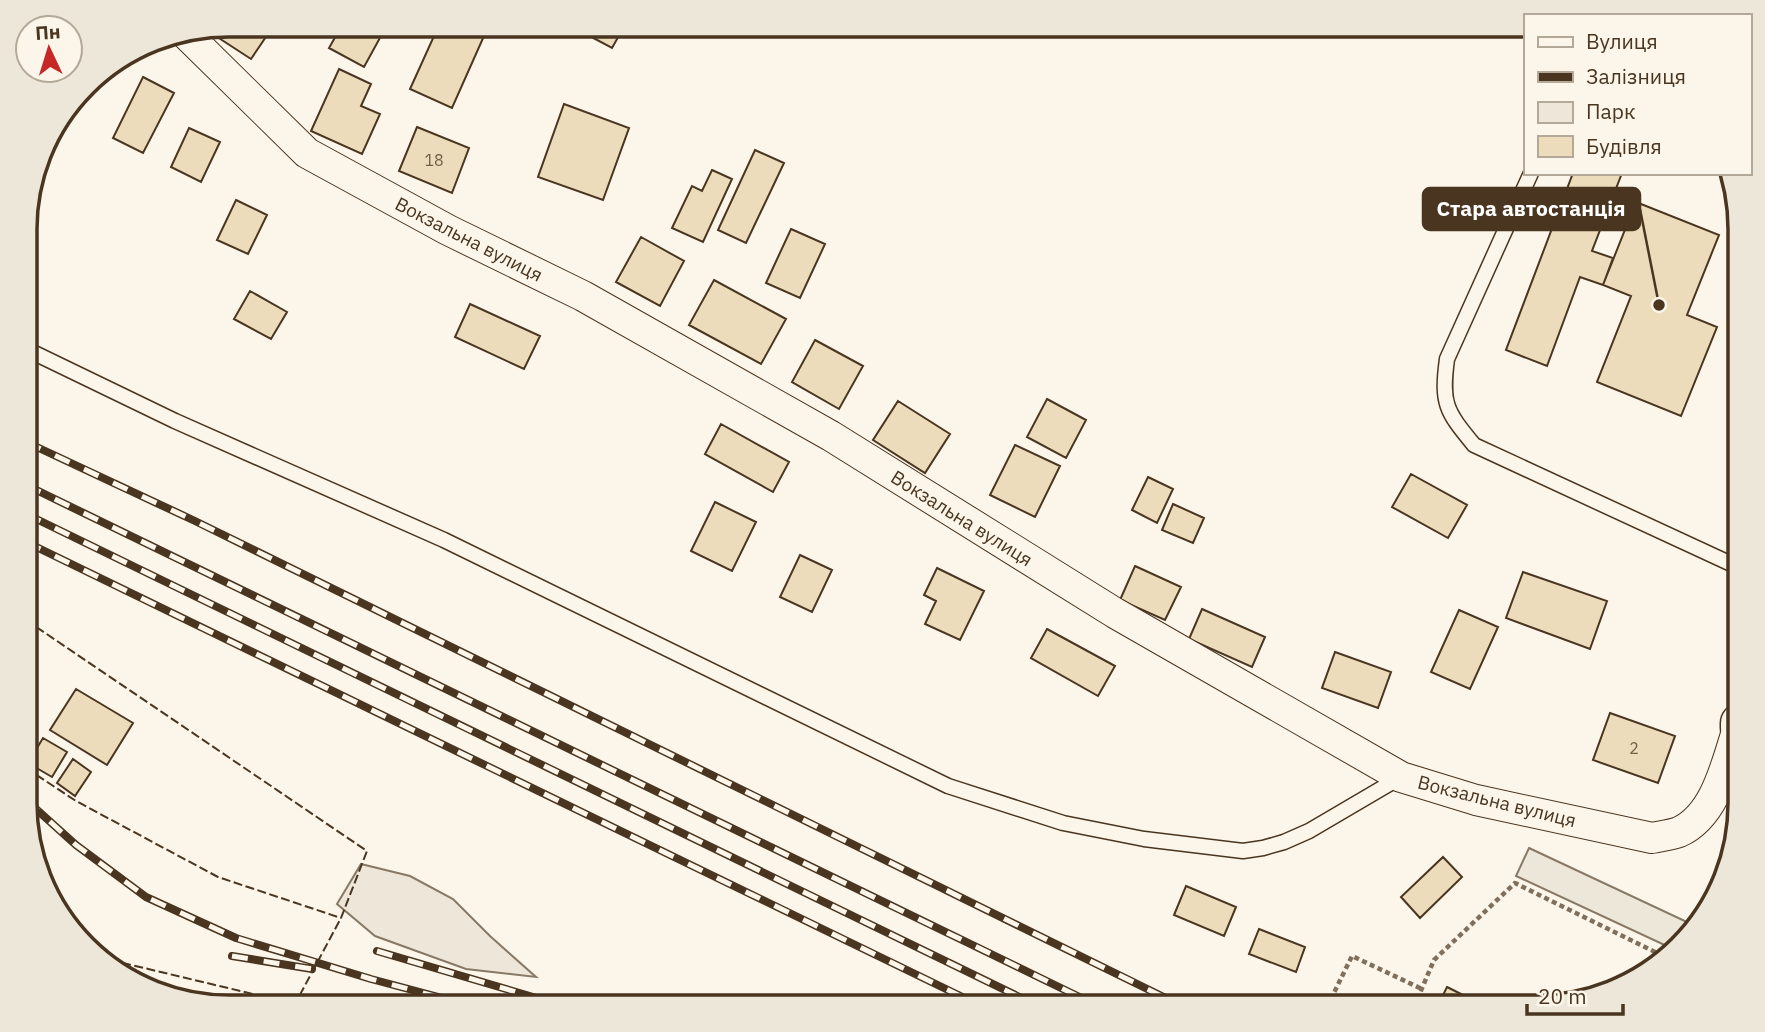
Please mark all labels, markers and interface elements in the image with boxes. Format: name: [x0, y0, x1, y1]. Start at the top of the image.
north arrow: [14, 14, 84, 84]
legend: [1524, 14, 1751, 175]
text: Пн: [34, 19, 61, 45]
text: Вулиця: [1586, 27, 1658, 55]
text: Залізниця: [1586, 62, 1686, 90]
text: Парк: [1586, 97, 1636, 125]
text: Будівля: [1586, 132, 1662, 160]
house number: 18: [424, 150, 444, 170]
callout: Стара автостанція: [1423, 188, 1640, 230]
street label: Вокзальна вулиця: [391, 191, 547, 287]
text: Стара автостанція: [1436, 194, 1626, 222]
street label: Вокзальна вулиця: [887, 465, 1037, 571]
house number: 2: [1629, 738, 1639, 758]
street label: Вокзальна вулиця: [1415, 770, 1579, 832]
scale bar: [1527, 972, 1623, 1016]
text: 20 m: [1538, 982, 1587, 1010]

